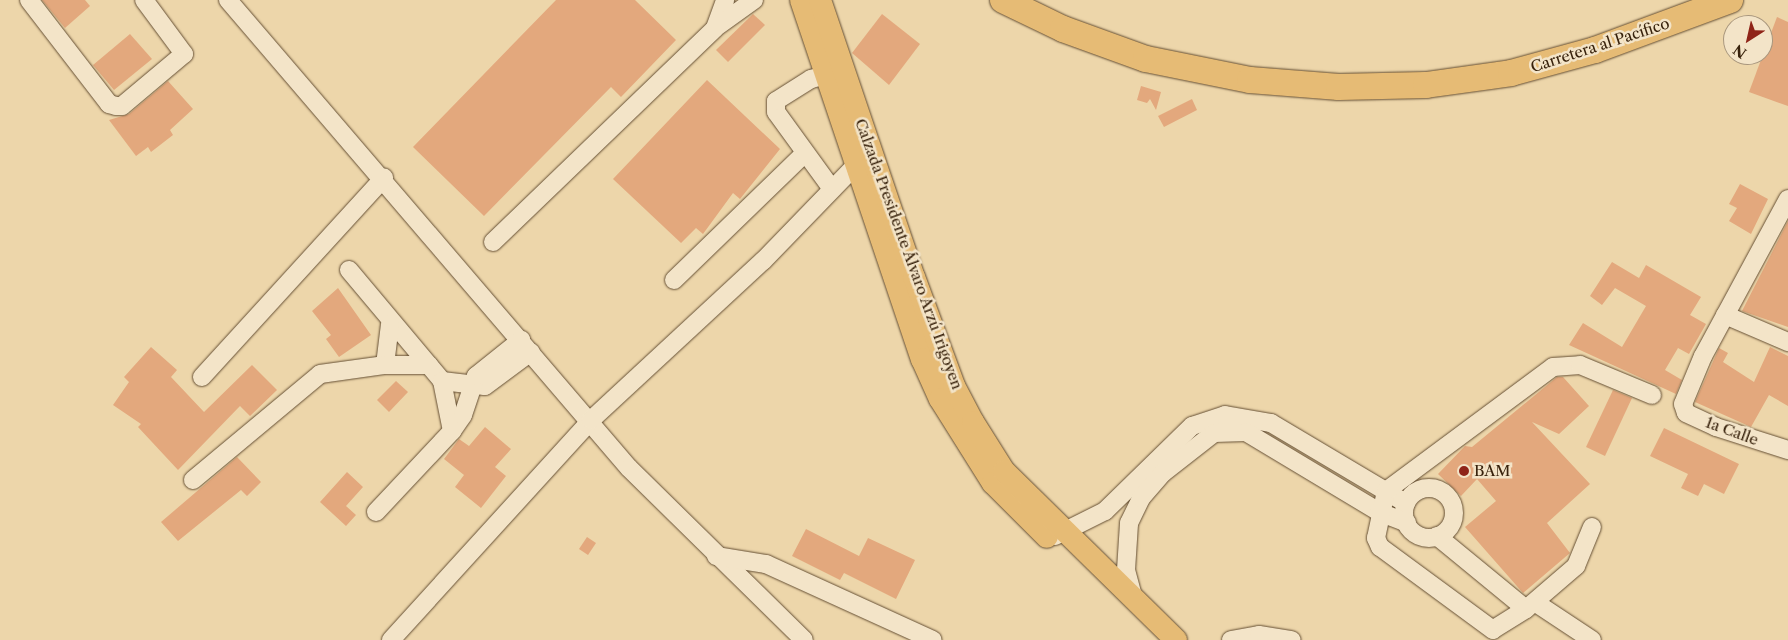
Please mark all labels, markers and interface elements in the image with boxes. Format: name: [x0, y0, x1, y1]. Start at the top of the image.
street label: Carretera al Pacífico: [1528, 14, 1672, 76]
north arrow: [1723, 15, 1773, 65]
text: N: [1730, 41, 1750, 62]
street label: Calzada Presidente Álvaro Arzú Irigoyen: [851, 116, 967, 392]
street label: 1a Calle: [1703, 413, 1761, 449]
place label: BAM: [1474, 462, 1510, 480]
marker: BAM: [1458, 465, 1470, 477]

